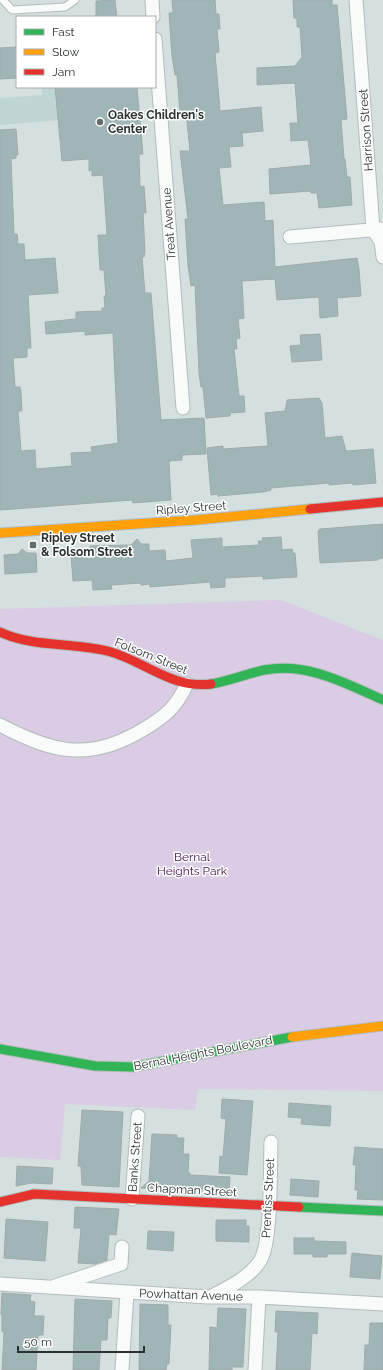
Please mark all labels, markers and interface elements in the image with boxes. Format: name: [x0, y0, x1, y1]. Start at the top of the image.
legend: [16, 16, 156, 88]
text: Fast: [52, 25, 75, 39]
text: Slow: [52, 45, 79, 59]
text: Jam: [52, 65, 75, 79]
street label: Harrison Street: [356, 88, 376, 172]
place label: Oakes Children's Center: [108, 108, 204, 136]
marker: Oakes Children's Center: [95, 117, 105, 127]
street label: Treat Avenue: [159, 187, 179, 261]
street label: Ripley Street: [155, 499, 227, 517]
place label: Ripley Street & Folsom Street: [41, 531, 133, 559]
marker: Ripley Street & Folsom Street: [28, 540, 38, 550]
street label: Folsom Street: [113, 635, 189, 677]
park label: Bernal Heights Park: [157, 850, 228, 878]
street label: Bernal Heights Boulevard: [132, 1033, 274, 1073]
street label: Banks Street: [126, 1122, 144, 1192]
street label: Prentiss Street: [259, 1158, 277, 1238]
street label: Chapman Street: [147, 1181, 237, 1199]
street label: Powhattan Avenue: [139, 1286, 243, 1304]
scale bar: [18, 1328, 144, 1354]
text: 50 m: [24, 1335, 52, 1349]

